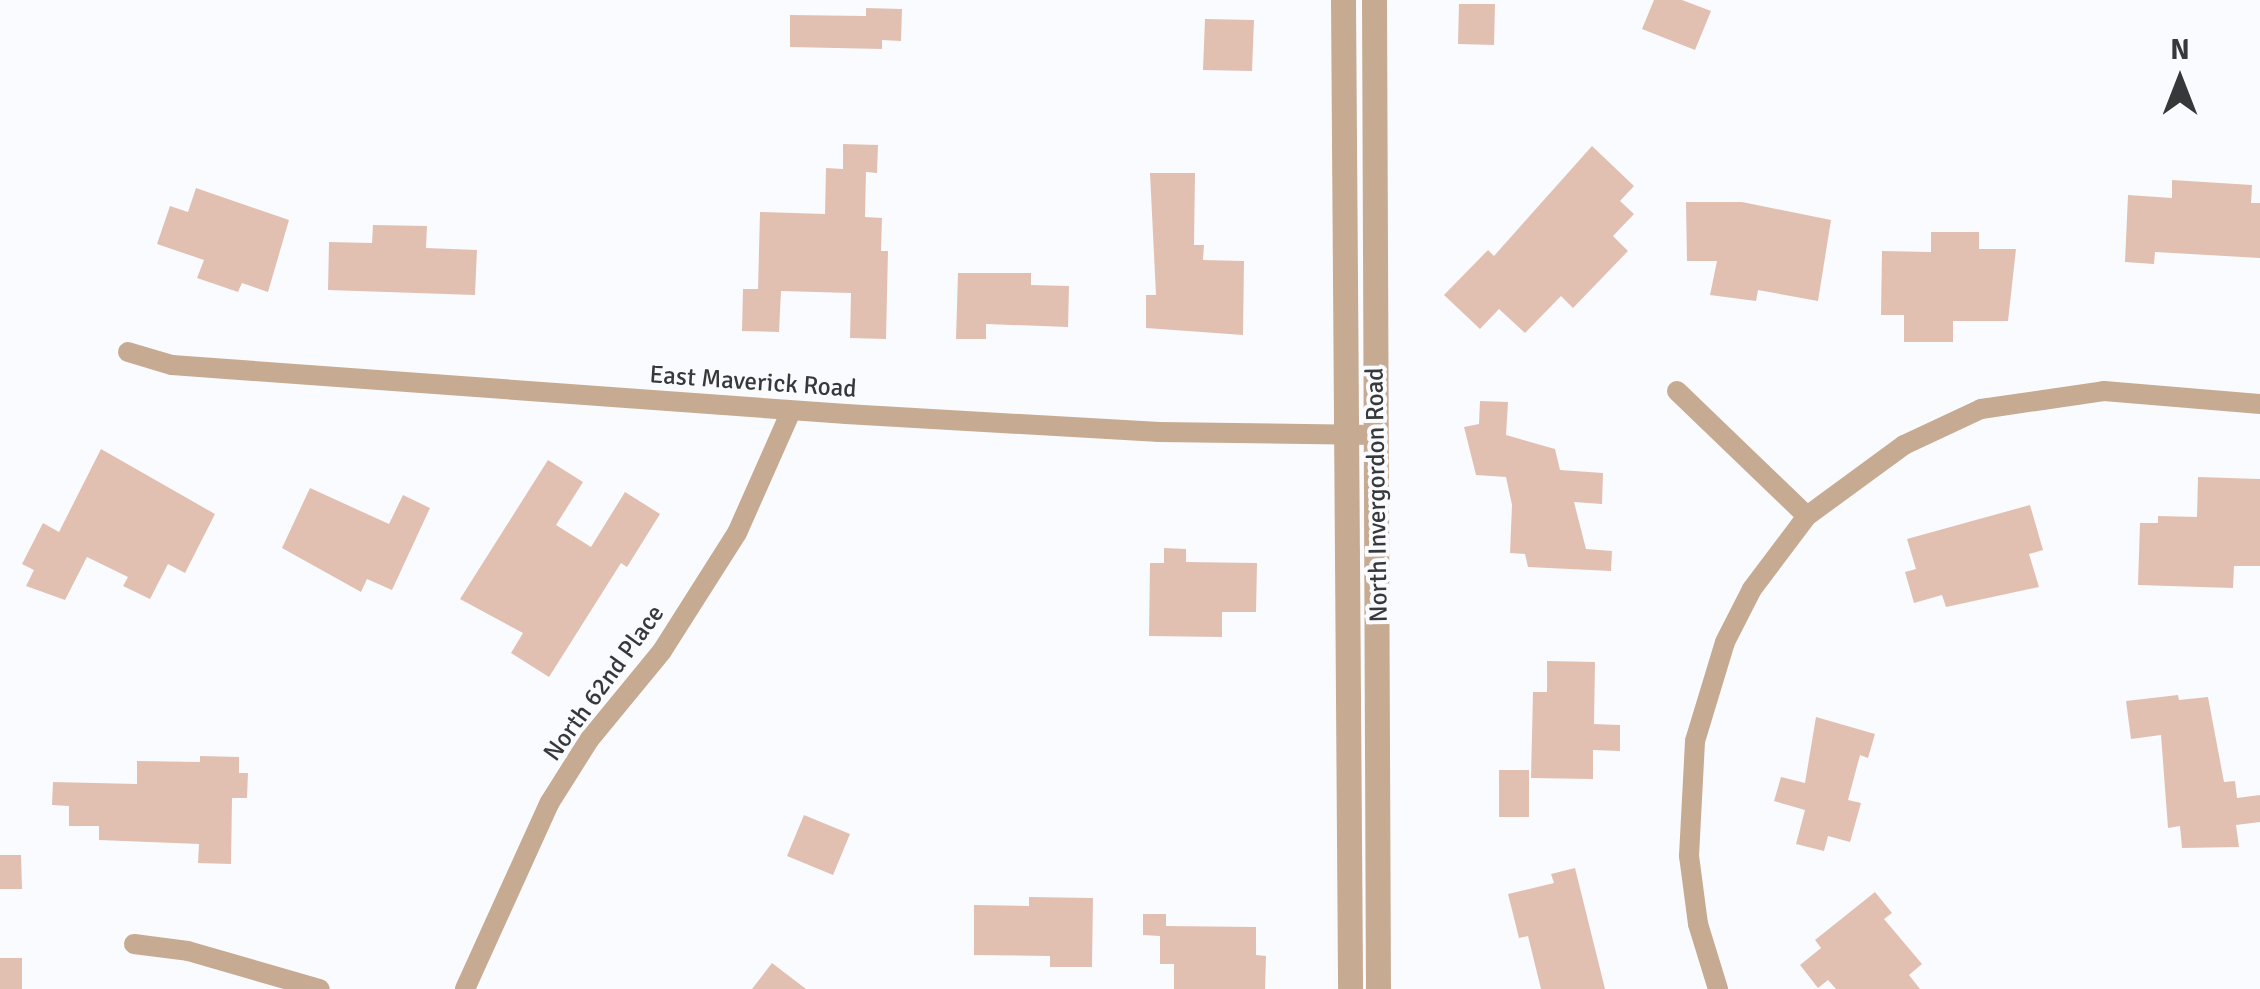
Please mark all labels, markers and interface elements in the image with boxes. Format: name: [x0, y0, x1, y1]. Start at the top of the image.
north arrow: [2130, 30, 2230, 130]
text: N: [2170, 33, 2190, 67]
street label: East Maverick Road: [648, 360, 858, 404]
street label: North Invergordon Road: [1360, 367, 1394, 623]
street label: North 62nd Place: [537, 599, 671, 767]

